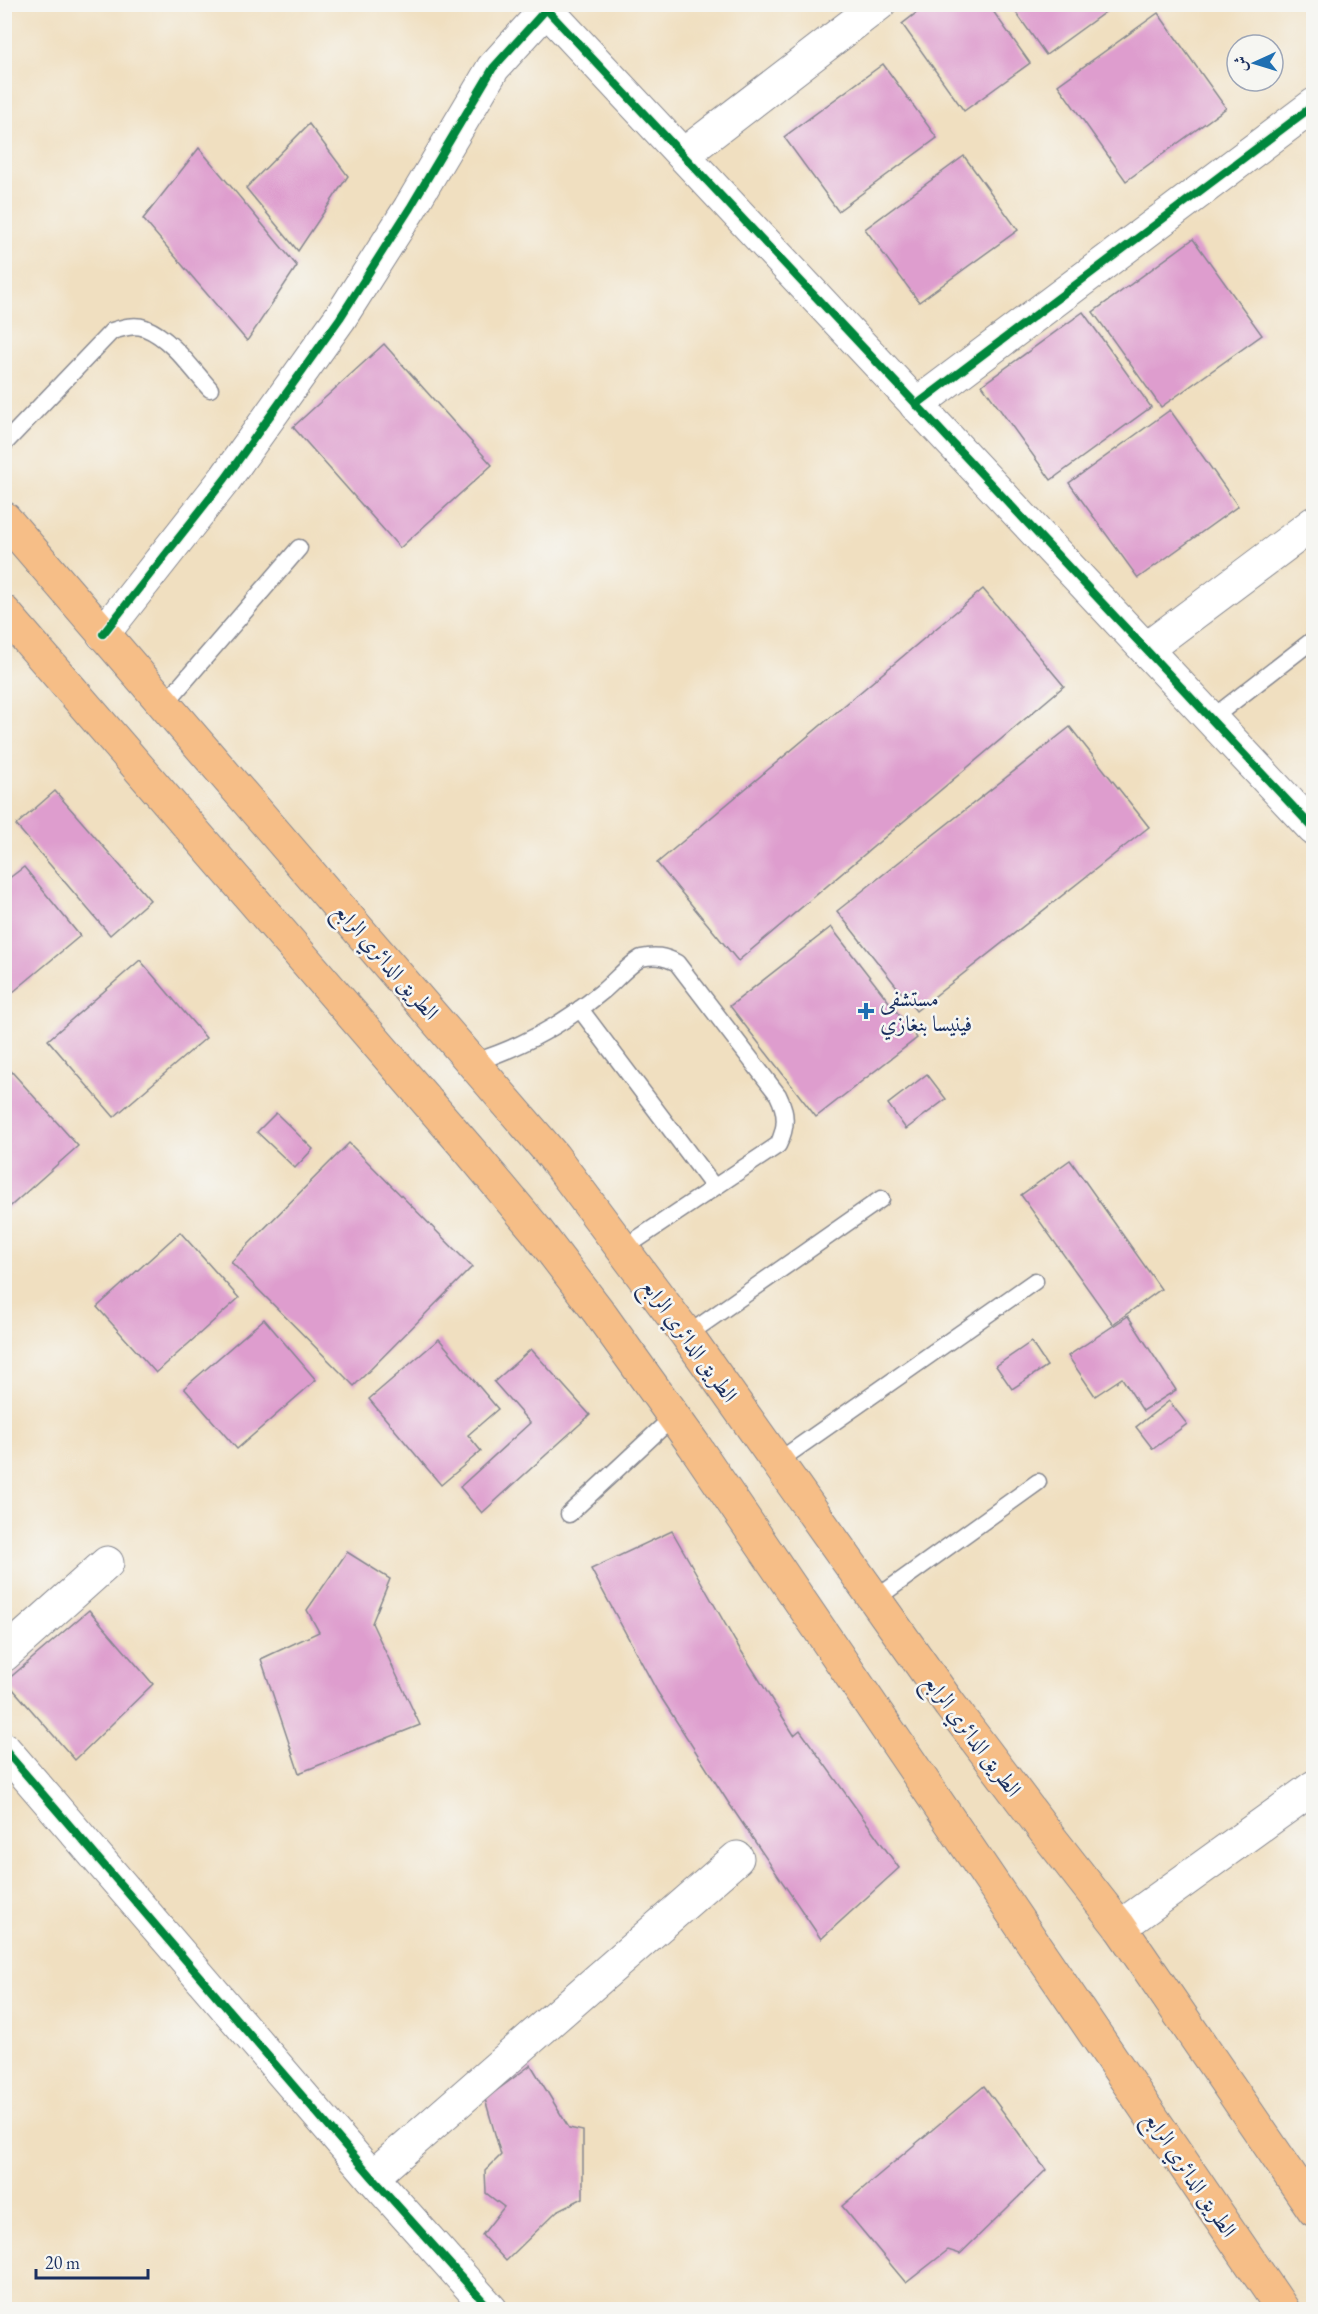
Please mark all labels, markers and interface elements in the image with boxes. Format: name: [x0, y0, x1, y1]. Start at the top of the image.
north arrow: [1225, 33, 1285, 93]
text: ش: [1230, 55, 1252, 73]
street label: الطريق الدائري الرابع: [324, 897, 446, 1029]
place label: مستشفى فينيسا بنغازي: [880, 984, 972, 1041]
marker: مستشفى فينيسا بنغازي: [857, 1002, 875, 1020]
street label: الطريق الدائري الرابع: [631, 1273, 744, 1411]
street label: الطريق الدائري الرابع: [913, 1668, 1028, 1805]
street label: الطريق الدائري الرابع: [1134, 2106, 1243, 2246]
scale bar: [36, 2242, 148, 2280]
text: 20 m: [45, 2251, 80, 2274]

